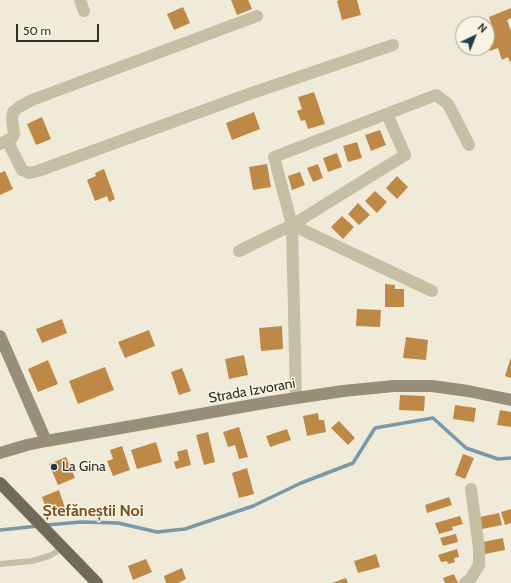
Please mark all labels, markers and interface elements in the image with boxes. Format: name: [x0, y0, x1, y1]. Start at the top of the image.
scale bar: [18, 16, 101, 42]
north arrow: [455, 16, 495, 56]
text: N: [475, 20, 490, 36]
text: 50 m: [23, 23, 51, 38]
street label: Strada Izvorani: [207, 375, 297, 407]
place label: La Gina: [62, 459, 106, 475]
marker: La Gina: [49, 462, 59, 472]
district label: Ștefăneștii Noi: [42, 501, 144, 521]

